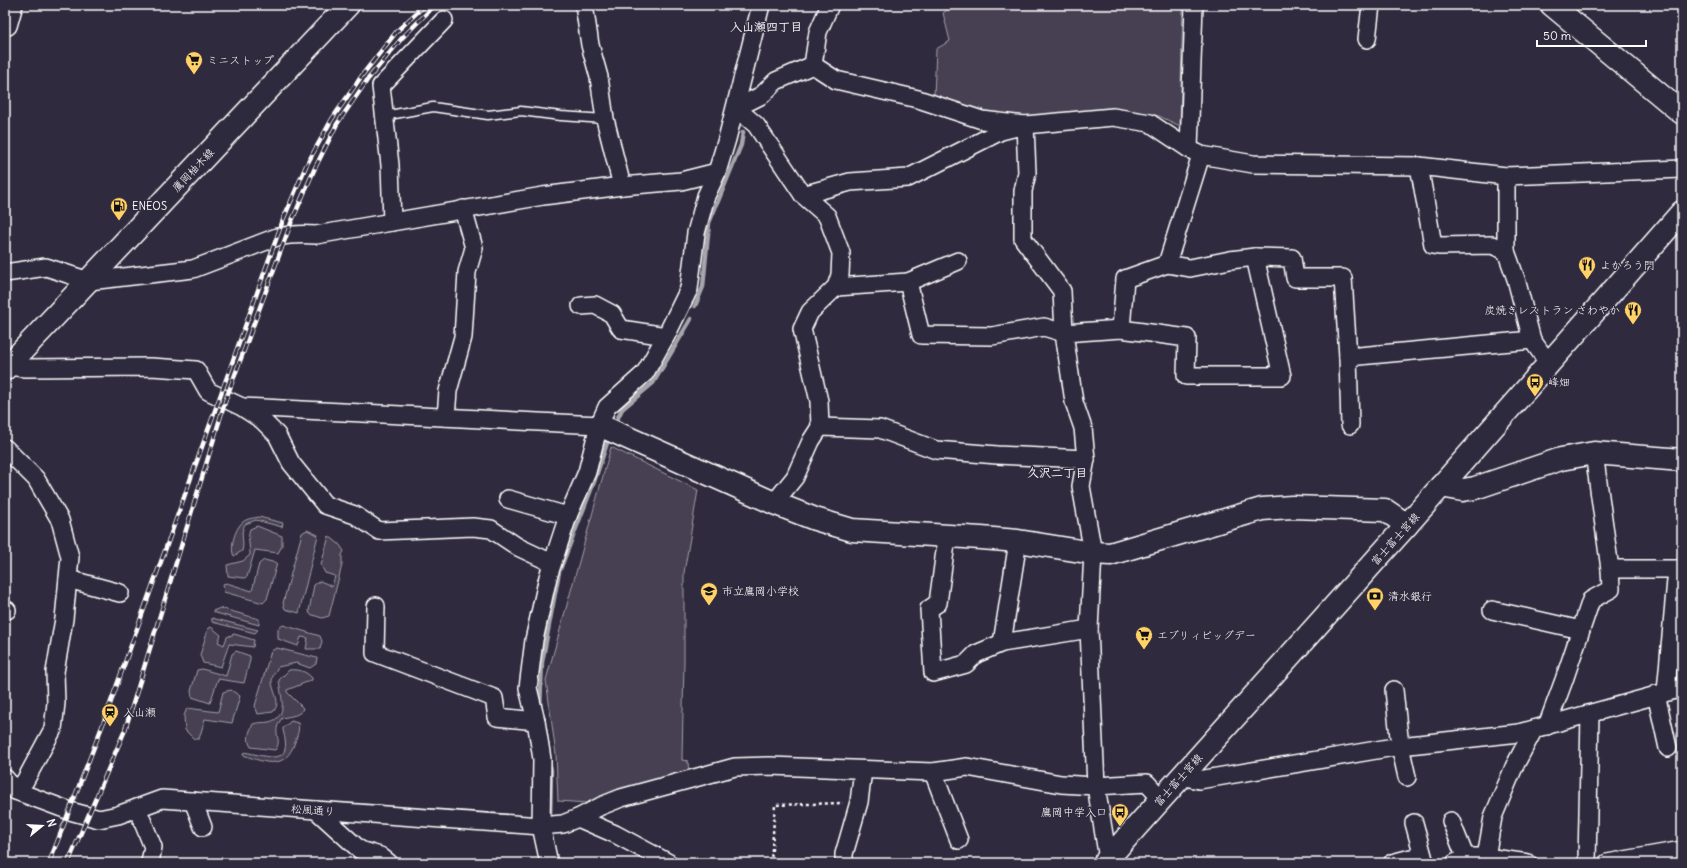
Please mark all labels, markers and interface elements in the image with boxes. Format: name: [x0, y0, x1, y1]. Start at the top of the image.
district label: 入山瀬四丁目: [730, 19, 802, 34]
scale bar: [1537, 22, 1646, 48]
text: 50 m: [1543, 28, 1572, 43]
supermarket icon: ミニストップ: [184, 50, 204, 75]
place label: ミニストップ: [207, 53, 274, 67]
street label: 鷹岡柚木線: [169, 145, 217, 195]
fuel station icon: ENEOS: [109, 196, 129, 221]
place label: ENEOS: [132, 199, 167, 213]
restaurant icon: よかろう門: [1577, 255, 1597, 280]
place label: よかろう門: [1600, 258, 1655, 272]
restaurant icon: 炭焼きレストラン さわやか: [1623, 300, 1643, 325]
place label: 炭焼きレストラン さわやか: [1485, 303, 1620, 317]
bus stop icon: 峰畑: [1525, 372, 1545, 397]
place label: 峰畑: [1548, 375, 1570, 389]
district label: 久沢二丁目: [1027, 465, 1087, 480]
street label: 富士富士宮線: [1368, 510, 1422, 568]
school or university icon: 市立鷹岡小学校: [699, 581, 719, 606]
place label: 市立鷹岡小学校: [722, 584, 799, 598]
bank icon: 清水銀行: [1365, 586, 1385, 611]
place label: 清水銀行: [1388, 589, 1432, 603]
supermarket icon: エブリィビッグデー: [1134, 625, 1154, 650]
place label: エブリィビッグデー: [1157, 628, 1256, 642]
station icon: 入山瀬: [100, 702, 120, 727]
place label: 入山瀬: [123, 705, 156, 719]
street label: 富士富士宮線: [1151, 751, 1205, 809]
street label: 松風通り: [291, 801, 335, 819]
bus stop icon: 鷹岡中学入口: [1110, 802, 1130, 827]
place label: 鷹岡中学入口: [1041, 805, 1107, 819]
north arrow: [22, 806, 62, 846]
text: N: [44, 817, 59, 829]

